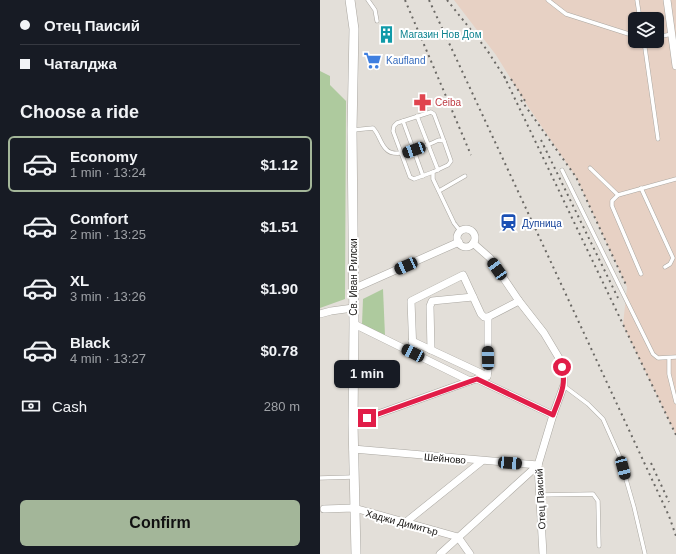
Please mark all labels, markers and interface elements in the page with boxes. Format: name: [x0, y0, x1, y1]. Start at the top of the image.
map controls: [628, 12, 664, 48]
button: layers: [628, 12, 664, 48]
text: Отец Паисий: [44, 17, 140, 34]
building icon: Магазин Нов Дом: [377, 24, 397, 44]
place label: Магазин Нов Дом: [400, 29, 482, 40]
supermarket icon: Kaufland: [363, 50, 383, 70]
text: Чаталджа: [44, 55, 117, 72]
place label: Kaufland: [386, 55, 425, 66]
pharmacy icon: Ceiba: [412, 92, 432, 112]
place label: Ceiba: [435, 97, 462, 108]
text: Choose a ride: [20, 102, 139, 122]
car: [401, 140, 427, 160]
icon: car: [22, 146, 58, 182]
text: Economy: [70, 148, 138, 165]
text: $1.12: [260, 156, 298, 173]
text: 1 min · 13:24: [70, 165, 146, 180]
icon: car: [22, 208, 58, 244]
text: Comfort: [70, 210, 128, 227]
station icon: Дупница: [499, 213, 519, 233]
text: $1.51: [260, 218, 298, 235]
place label: Дупница: [522, 218, 562, 229]
text: 2 min · 13:25: [70, 227, 146, 242]
street label: Св. Иван Рилски: [348, 238, 359, 316]
car: [393, 256, 419, 276]
car: [485, 256, 509, 282]
icon: car: [22, 270, 58, 306]
text: XL: [70, 272, 89, 289]
text: $1.90: [260, 280, 298, 297]
text: 3 min · 13:26: [70, 289, 146, 304]
icon: car: [22, 332, 58, 368]
text: Black: [70, 334, 110, 351]
text: $0.78: [260, 342, 298, 359]
car: [400, 342, 426, 364]
car: [482, 346, 494, 370]
text: 4 min · 13:27: [70, 351, 146, 366]
route start: [553, 358, 571, 376]
callout: 1 min: [334, 360, 400, 388]
text: 1 min: [350, 366, 384, 381]
icon: cash: [20, 395, 42, 417]
text: Cash: [52, 398, 87, 415]
text: 280 m: [264, 399, 300, 414]
route end: [358, 409, 376, 427]
street label: Шейново: [423, 451, 467, 466]
car: [614, 455, 632, 481]
car: [498, 456, 522, 470]
street label: Отец Паисий: [533, 468, 548, 530]
button: Confirm: [20, 500, 300, 546]
street label: Хаджи Димитър: [365, 508, 440, 538]

